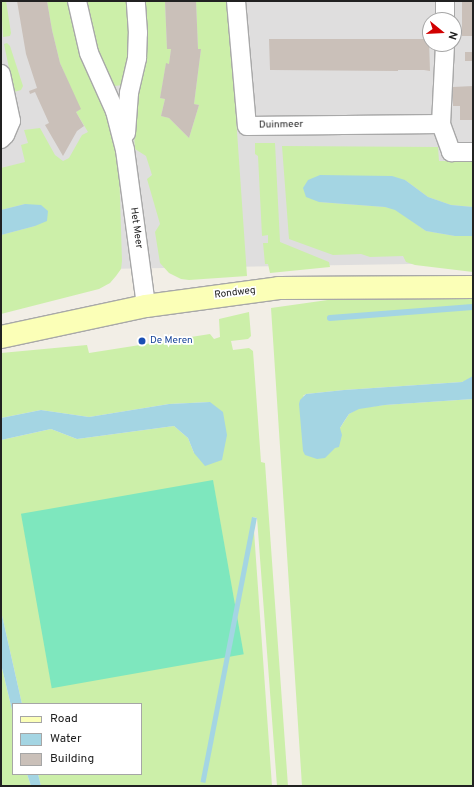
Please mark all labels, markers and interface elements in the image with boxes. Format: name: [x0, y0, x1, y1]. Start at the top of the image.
north arrow: [422, 12, 462, 52]
text: N: [445, 29, 460, 41]
street label: Duinmeer: [259, 119, 303, 131]
street label: Het Meer: [127, 207, 145, 249]
street label: Rondweg: [214, 285, 256, 301]
place label: De Meren: [150, 335, 193, 347]
marker: De Meren: [137, 336, 147, 346]
legend: [12, 703, 142, 775]
text: Road: [50, 711, 78, 727]
text: Water: [50, 731, 82, 747]
text: Building: [50, 751, 94, 767]

